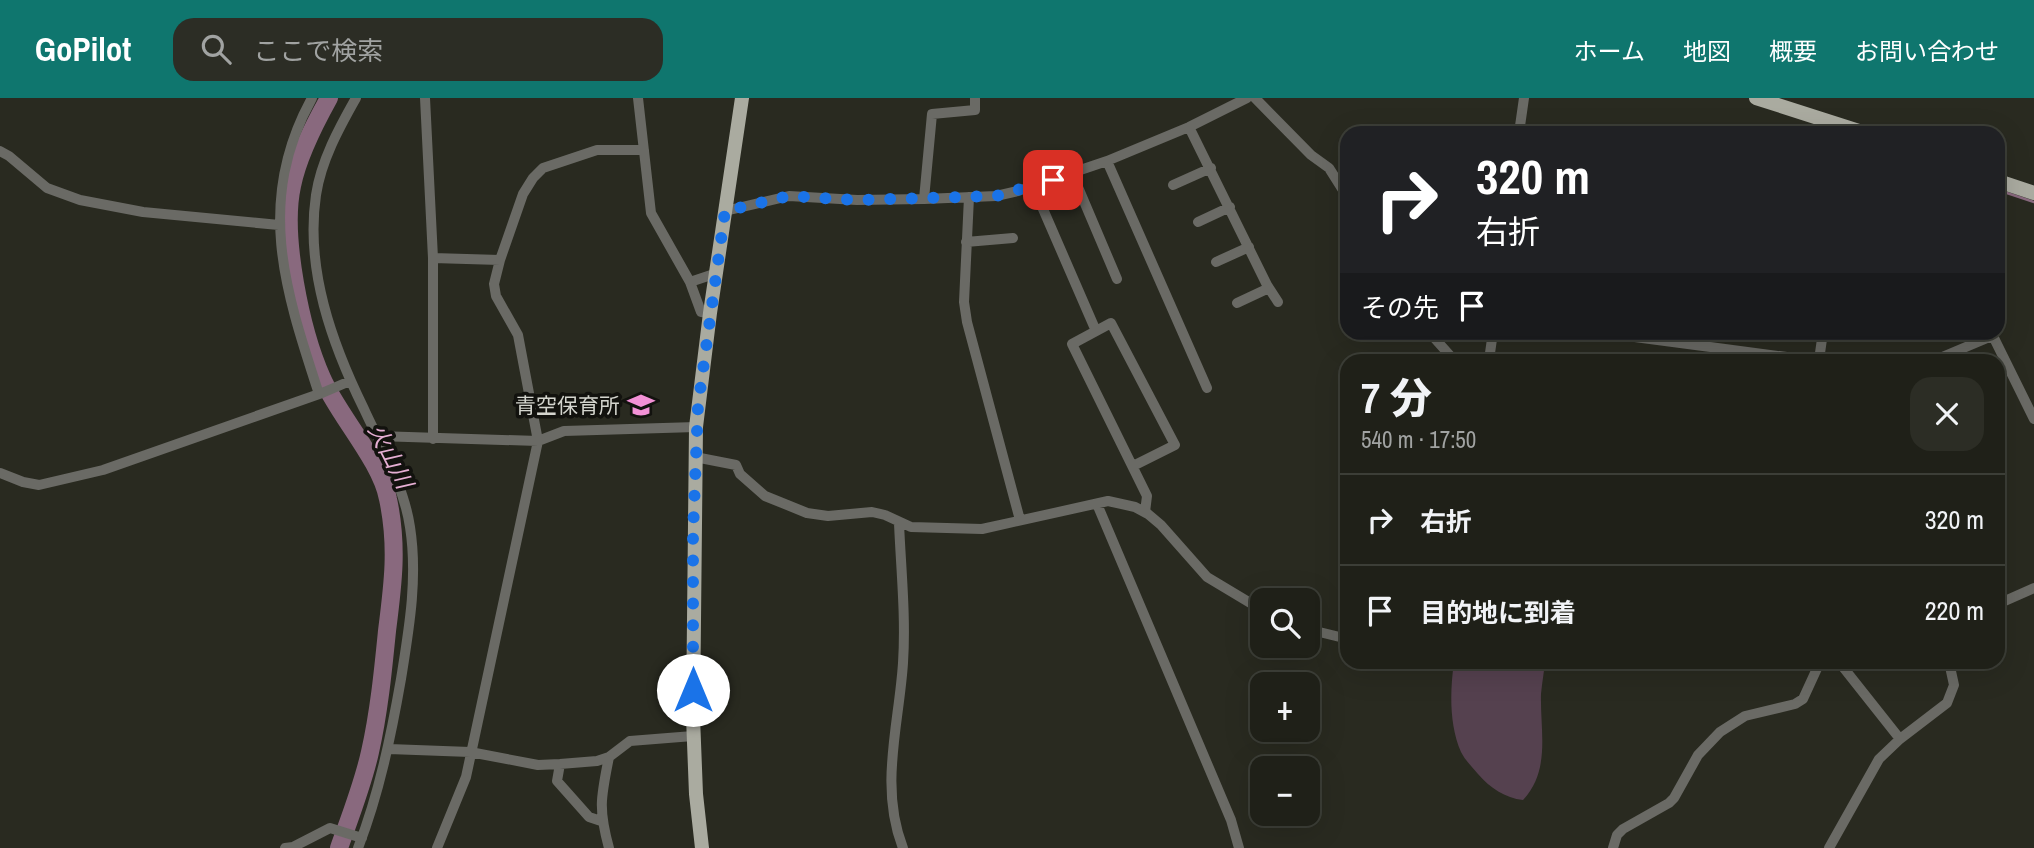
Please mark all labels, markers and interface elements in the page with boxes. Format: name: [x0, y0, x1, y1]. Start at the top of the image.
search box: [173, 18, 663, 81]
text: GoPilot: [35, 27, 131, 71]
icon: search: [197, 30, 235, 68]
text: ここで検索: [253, 33, 383, 68]
text: ホーム: [1574, 35, 1645, 67]
text: 地図: [1683, 35, 1731, 67]
text: 概要: [1769, 35, 1817, 67]
text: お問い合わせ: [1855, 35, 1999, 67]
text: 320 m: [1476, 143, 1590, 209]
pin: [1023, 150, 1083, 210]
icon: right: [1361, 154, 1452, 245]
icon: arrive: [1034, 161, 1072, 199]
text: 右折: [1476, 210, 1540, 253]
icon: arrive: [1453, 287, 1491, 325]
text: その先: [1361, 290, 1439, 325]
text: 7 分: [1361, 370, 1432, 426]
button: close: [1910, 377, 1984, 451]
school or university icon: 青空保育所: [626, 390, 656, 420]
place label: 青空保育所: [515, 391, 620, 420]
water label: 火山川: [362, 418, 422, 496]
text: 540 m · 17:50: [1361, 424, 1476, 455]
icon: right: [1361, 501, 1399, 539]
text: 320 m: [1925, 502, 1984, 537]
text: 右折: [1420, 504, 1472, 539]
map controls: [1250, 588, 1320, 826]
button: search: [1250, 588, 1320, 658]
icon: arrive: [1361, 592, 1399, 630]
text: 220 m: [1925, 593, 1984, 628]
text: 目的地に到着: [1420, 595, 1576, 630]
position arrow: [656, 653, 730, 727]
button: +: [1250, 672, 1320, 742]
button: −: [1250, 756, 1320, 826]

